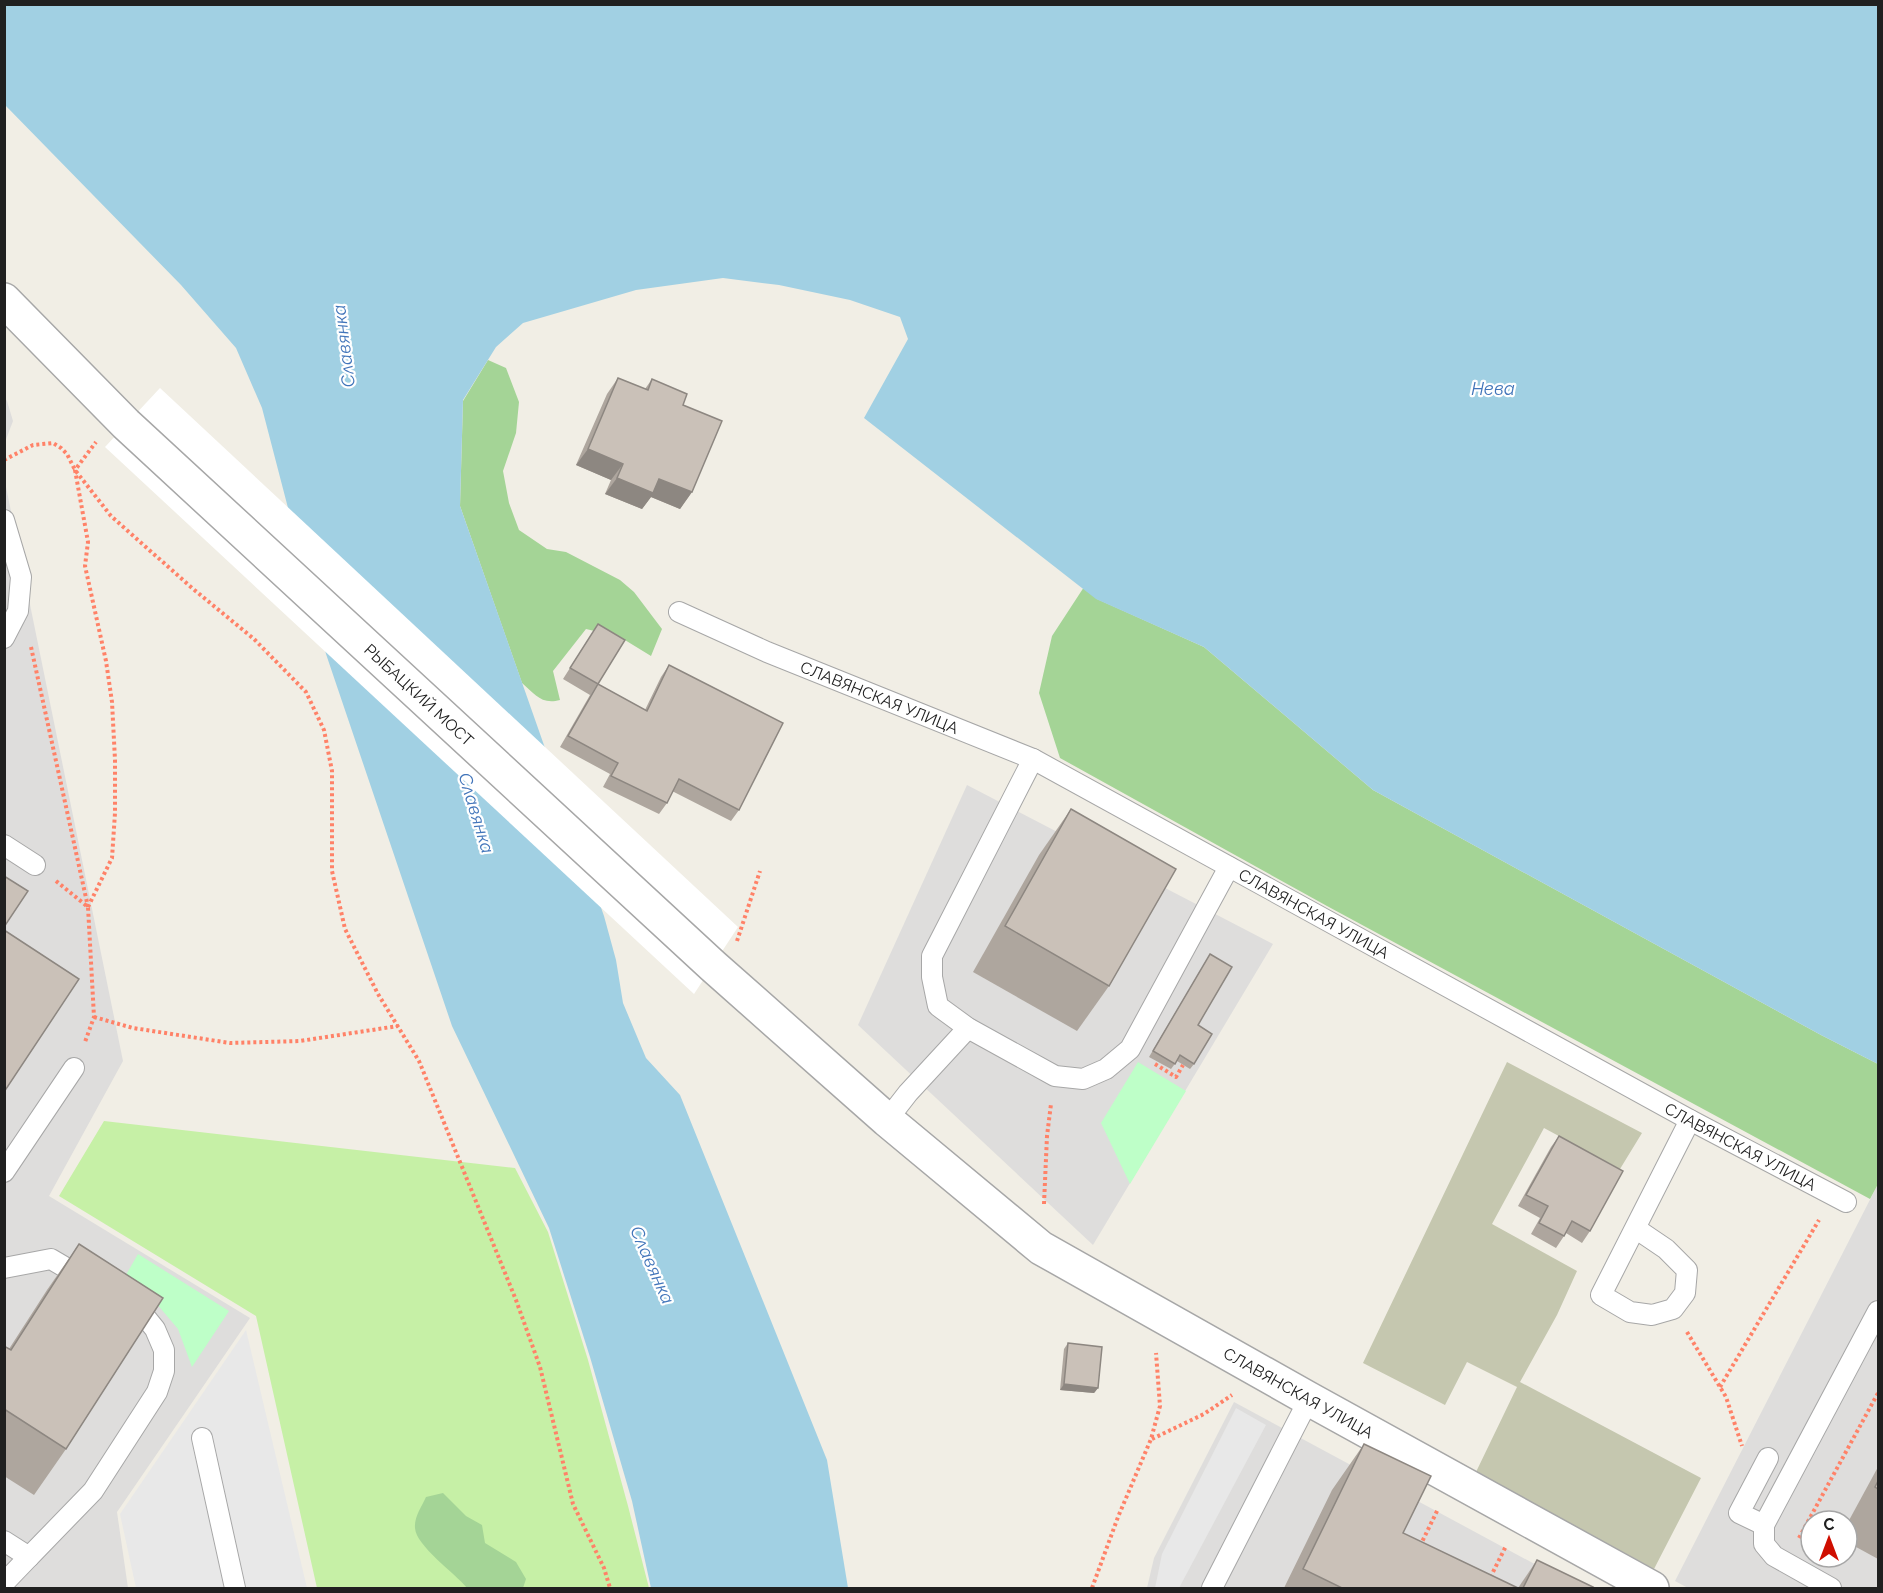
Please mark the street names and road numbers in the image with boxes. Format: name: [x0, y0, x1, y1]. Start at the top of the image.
street label: РЫБАЦКИЙ МОСТ: [360, 640, 478, 750]
street label: СЛАВЯНСКАЯ УЛИЦА: [798, 657, 961, 738]
street label: СЛАВЯНСКАЯ УЛИЦА: [1235, 865, 1392, 963]
street label: СЛАВЯНСКАЯ УЛИЦА: [1661, 1099, 1819, 1195]
street label: СЛАВЯНСКАЯ УЛИЦА: [1220, 1344, 1377, 1443]

